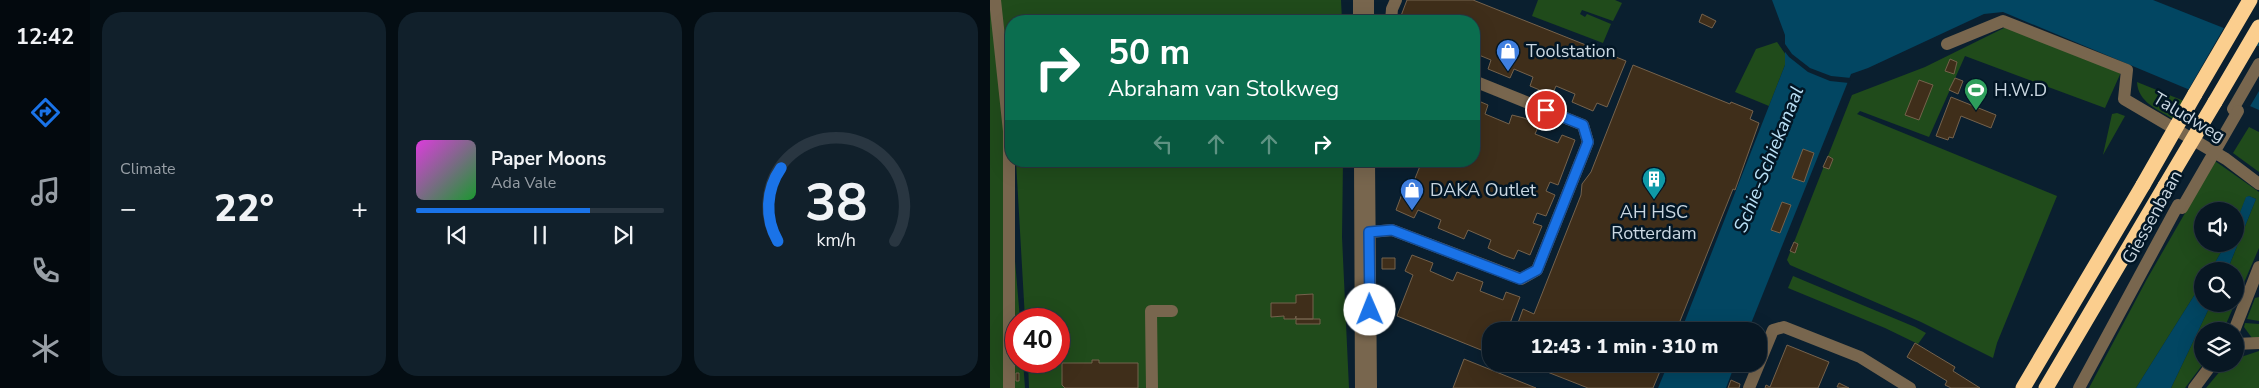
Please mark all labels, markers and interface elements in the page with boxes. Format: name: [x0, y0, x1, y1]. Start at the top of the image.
text: 12:42: [16, 22, 74, 52]
text: 50 m: [1108, 29, 1190, 76]
icon: right: [1025, 35, 1090, 100]
shop icon: Toolstation: [1495, 38, 1521, 72]
place label: Toolstation: [1526, 39, 1616, 63]
text: Abraham van Stolkweg: [1108, 74, 1339, 104]
sports icon: H.W.D: [1963, 77, 1989, 111]
place label: H.W.D: [1994, 78, 2047, 102]
water label: Schie-Schiekanaal: [1728, 82, 1810, 236]
street label: Taludweg: [2149, 86, 2229, 148]
pin: [1525, 89, 1567, 131]
icon: directions: [28, 95, 63, 130]
icon: arrive: [1532, 96, 1560, 124]
icon: left: [1149, 130, 1177, 158]
icon: ahead: [1202, 130, 1230, 158]
icon: ahead: [1255, 130, 1283, 158]
icon: right: [1308, 130, 1336, 158]
text: Paper Moons: [491, 146, 606, 172]
text: Climate: [120, 158, 175, 180]
building icon: AH HSC Rotterdam: [1641, 166, 1667, 200]
street label: Giessenbaan: [2116, 166, 2188, 268]
text: 38: [805, 167, 867, 238]
text: Ada Vale: [491, 172, 556, 194]
icon: music: [28, 174, 63, 209]
shop icon: DAKA Outlet: [1399, 177, 1425, 211]
place label: DAKA Outlet: [1430, 178, 1537, 202]
text: 22°: [214, 183, 274, 234]
text: −: [120, 190, 137, 228]
text: +: [351, 190, 368, 228]
place label: AH HSC Rotterdam: [1611, 200, 1697, 245]
map controls: [2194, 202, 2244, 372]
button: sound: [2194, 202, 2244, 252]
icon: previous: [443, 221, 471, 249]
icon: pause: [526, 221, 554, 249]
icon: next: [609, 221, 637, 249]
text: km/h: [816, 228, 856, 252]
icon: phone: [28, 253, 63, 288]
button: search: [2194, 262, 2244, 312]
position arrow: [1343, 283, 1395, 335]
speed limit sign: 40: [1005, 308, 1070, 373]
button: layers: [2194, 322, 2244, 372]
icon: climate: [28, 331, 63, 366]
text: 12:43 · 1 min · 310 m: [1531, 334, 1718, 360]

